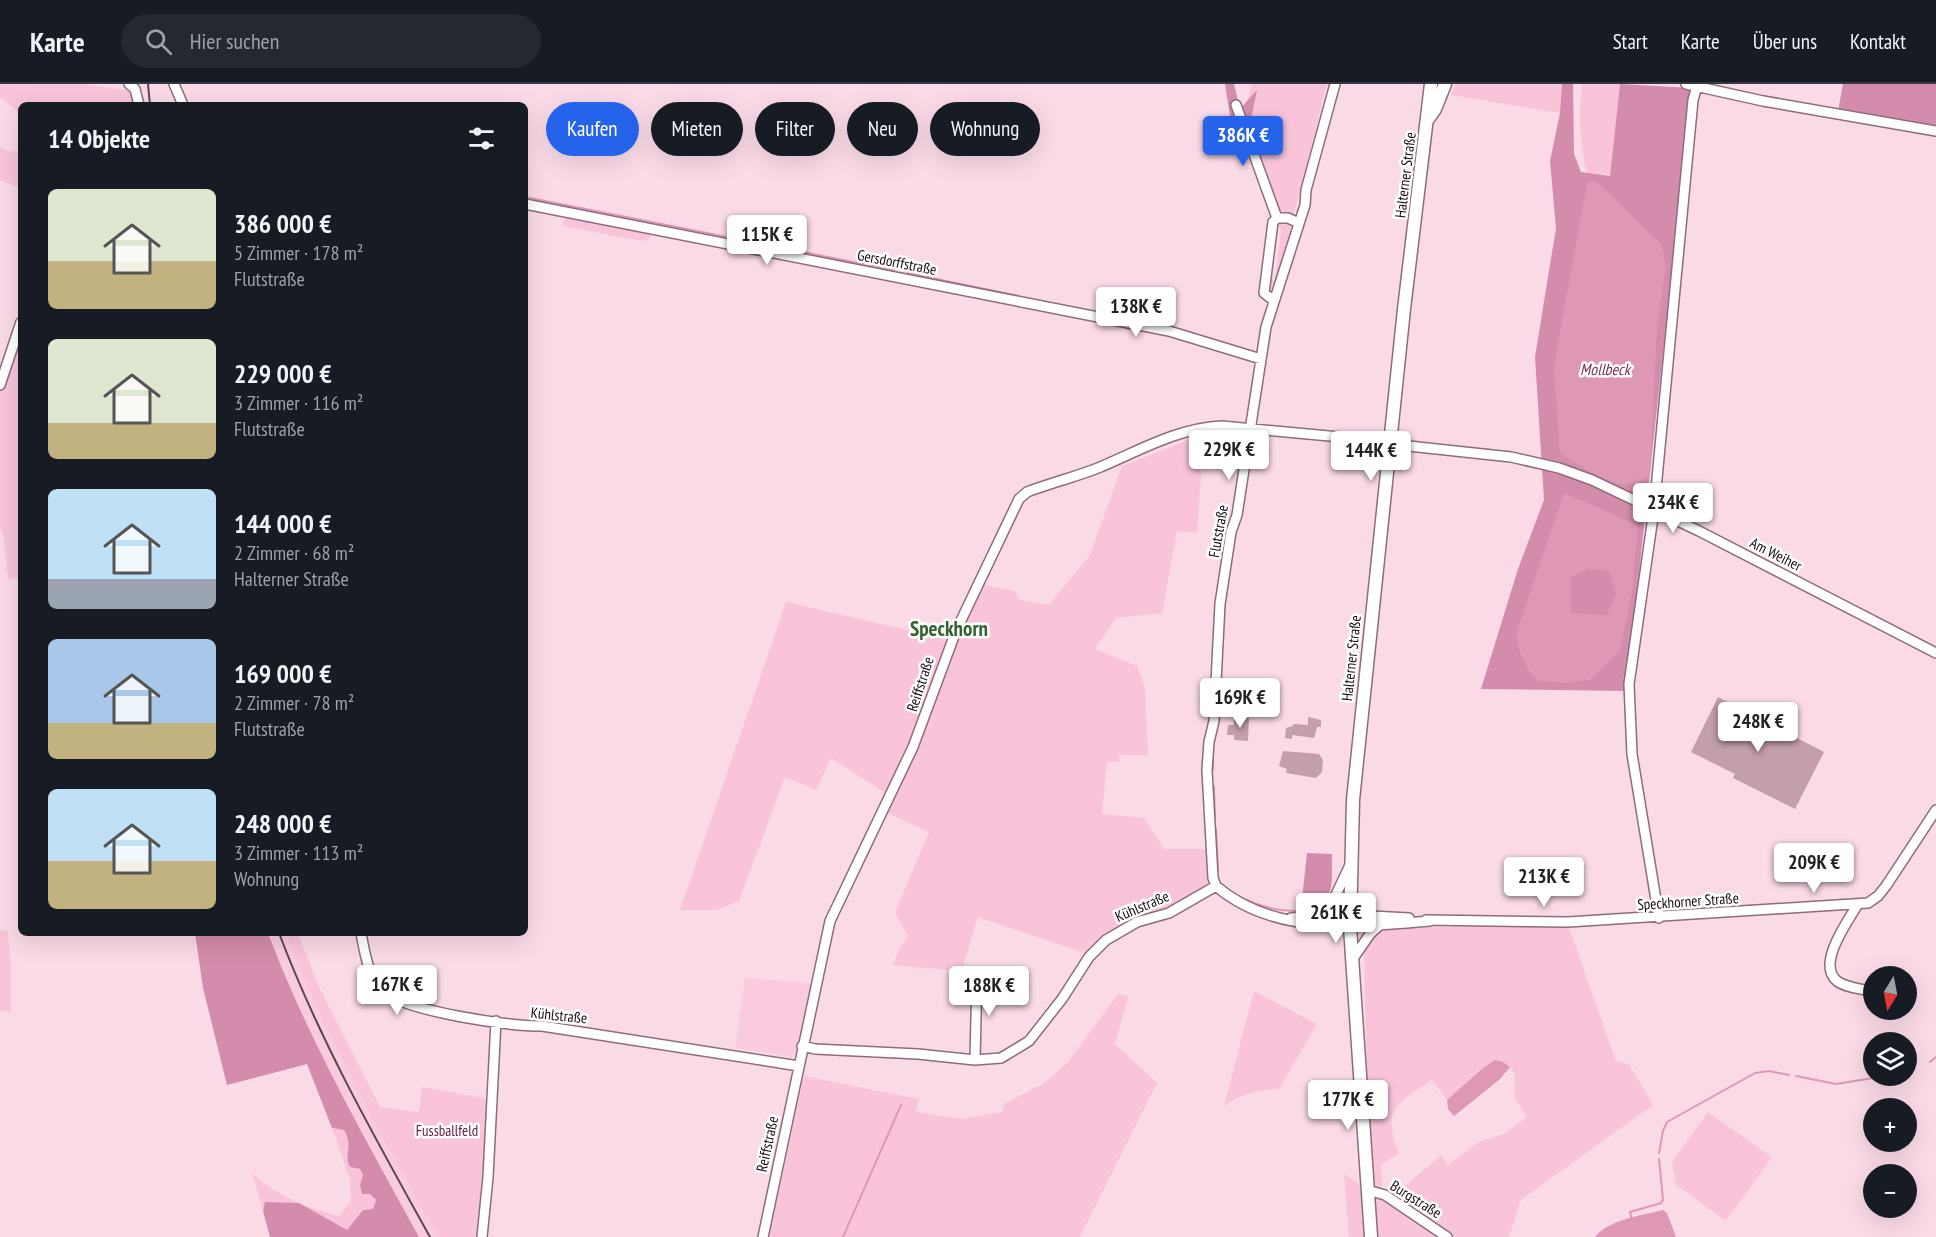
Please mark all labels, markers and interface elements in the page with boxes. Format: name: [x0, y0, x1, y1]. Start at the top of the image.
search box: [121, 14, 541, 68]
text: Karte: [30, 23, 85, 60]
icon: search: [142, 25, 175, 58]
text: Hier suchen: [190, 27, 279, 55]
text: Start: [1613, 28, 1648, 55]
text: Karte: [1681, 28, 1720, 55]
text: Über uns: [1753, 28, 1817, 55]
text: Kontakt: [1850, 28, 1906, 55]
chip: Kaufen: [546, 102, 639, 156]
chip: Mieten: [651, 102, 743, 156]
chip: Filter: [755, 102, 835, 156]
chip: Neu: [847, 102, 918, 156]
chip: Wohnung: [930, 102, 1040, 156]
pin: 386K €: [1194, 116, 1292, 167]
text: 14 Objekte: [48, 122, 150, 155]
icon: filters: [465, 122, 498, 155]
text: 386K €: [1217, 122, 1269, 148]
street label: Halterner Straße: [1390, 131, 1420, 219]
text: 386 000 €: [234, 207, 332, 240]
icon: home: [96, 213, 168, 285]
pin: 115K €: [718, 215, 816, 266]
text: 115K €: [741, 221, 793, 247]
text: 5 Zimmer · 178 m²: [234, 240, 363, 266]
street label: Gersdorffstraße: [856, 245, 938, 279]
text: Flutstraße: [234, 266, 305, 292]
pin: 138K €: [1087, 287, 1185, 338]
text: 138K €: [1110, 293, 1162, 319]
text: 229 000 €: [234, 357, 332, 390]
water label: Mollbeck: [1580, 359, 1632, 379]
icon: home: [96, 363, 168, 435]
text: 3 Zimmer · 116 m²: [234, 390, 363, 416]
text: Flutstraße: [234, 416, 305, 442]
pin: 229K €: [1180, 430, 1278, 481]
pin: 144K €: [1322, 431, 1420, 482]
text: 229K €: [1203, 436, 1255, 462]
text: 144K €: [1345, 437, 1397, 463]
pin: 234K €: [1624, 483, 1722, 534]
text: 234K €: [1647, 489, 1699, 515]
street label: Flutstraße: [1204, 503, 1232, 559]
text: 144 000 €: [234, 507, 332, 540]
icon: home: [96, 513, 168, 585]
street label: Am Weiher: [1747, 533, 1806, 576]
text: 2 Zimmer · 68 m²: [234, 540, 354, 566]
text: Halterner Straße: [234, 566, 349, 592]
street label: Halterner Straße: [1337, 614, 1365, 702]
district label: Speckhorn: [910, 615, 988, 642]
street label: Reiffstraße: [902, 654, 938, 714]
text: 169 000 €: [234, 657, 332, 690]
icon: home: [96, 663, 168, 735]
pin: 169K €: [1191, 678, 1289, 729]
text: 169K €: [1214, 684, 1266, 710]
text: 2 Zimmer · 78 m²: [234, 690, 354, 716]
pin: 248K €: [1709, 702, 1807, 753]
text: 248K €: [1732, 708, 1784, 734]
text: Flutstraße: [234, 716, 305, 742]
text: 248 000 €: [234, 807, 332, 840]
icon: home: [96, 813, 168, 885]
text: 3 Zimmer · 113 m²: [234, 840, 363, 866]
pin: 209K €: [1765, 843, 1863, 894]
text: 209K €: [1788, 849, 1840, 875]
pin: 213K €: [1495, 857, 1593, 908]
text: 213K €: [1518, 863, 1570, 889]
text: Wohnung: [234, 866, 299, 892]
street label: Kühlstraße: [1112, 886, 1172, 926]
street label: Speckhorner Straße: [1637, 888, 1739, 914]
pin: 261K €: [1287, 893, 1385, 944]
text: 261K €: [1310, 899, 1362, 925]
pin: 167K €: [348, 965, 446, 1016]
pin: 188K €: [940, 966, 1038, 1017]
north arrow: [1863, 966, 1917, 1020]
map controls: [1863, 966, 1917, 1218]
text: 167K €: [371, 971, 423, 997]
text: 188K €: [963, 972, 1015, 998]
street label: Kühlstraße: [530, 1003, 588, 1027]
button: layers: [1863, 1032, 1917, 1086]
pin: 177K €: [1299, 1080, 1397, 1131]
text: 177K €: [1322, 1086, 1374, 1112]
button: +: [1863, 1098, 1917, 1152]
street label: Reiffstraße: [752, 1114, 782, 1174]
park label: Fussballfeld: [416, 1121, 478, 1140]
button: −: [1863, 1164, 1917, 1218]
street label: Burgstraße: [1387, 1176, 1445, 1222]

